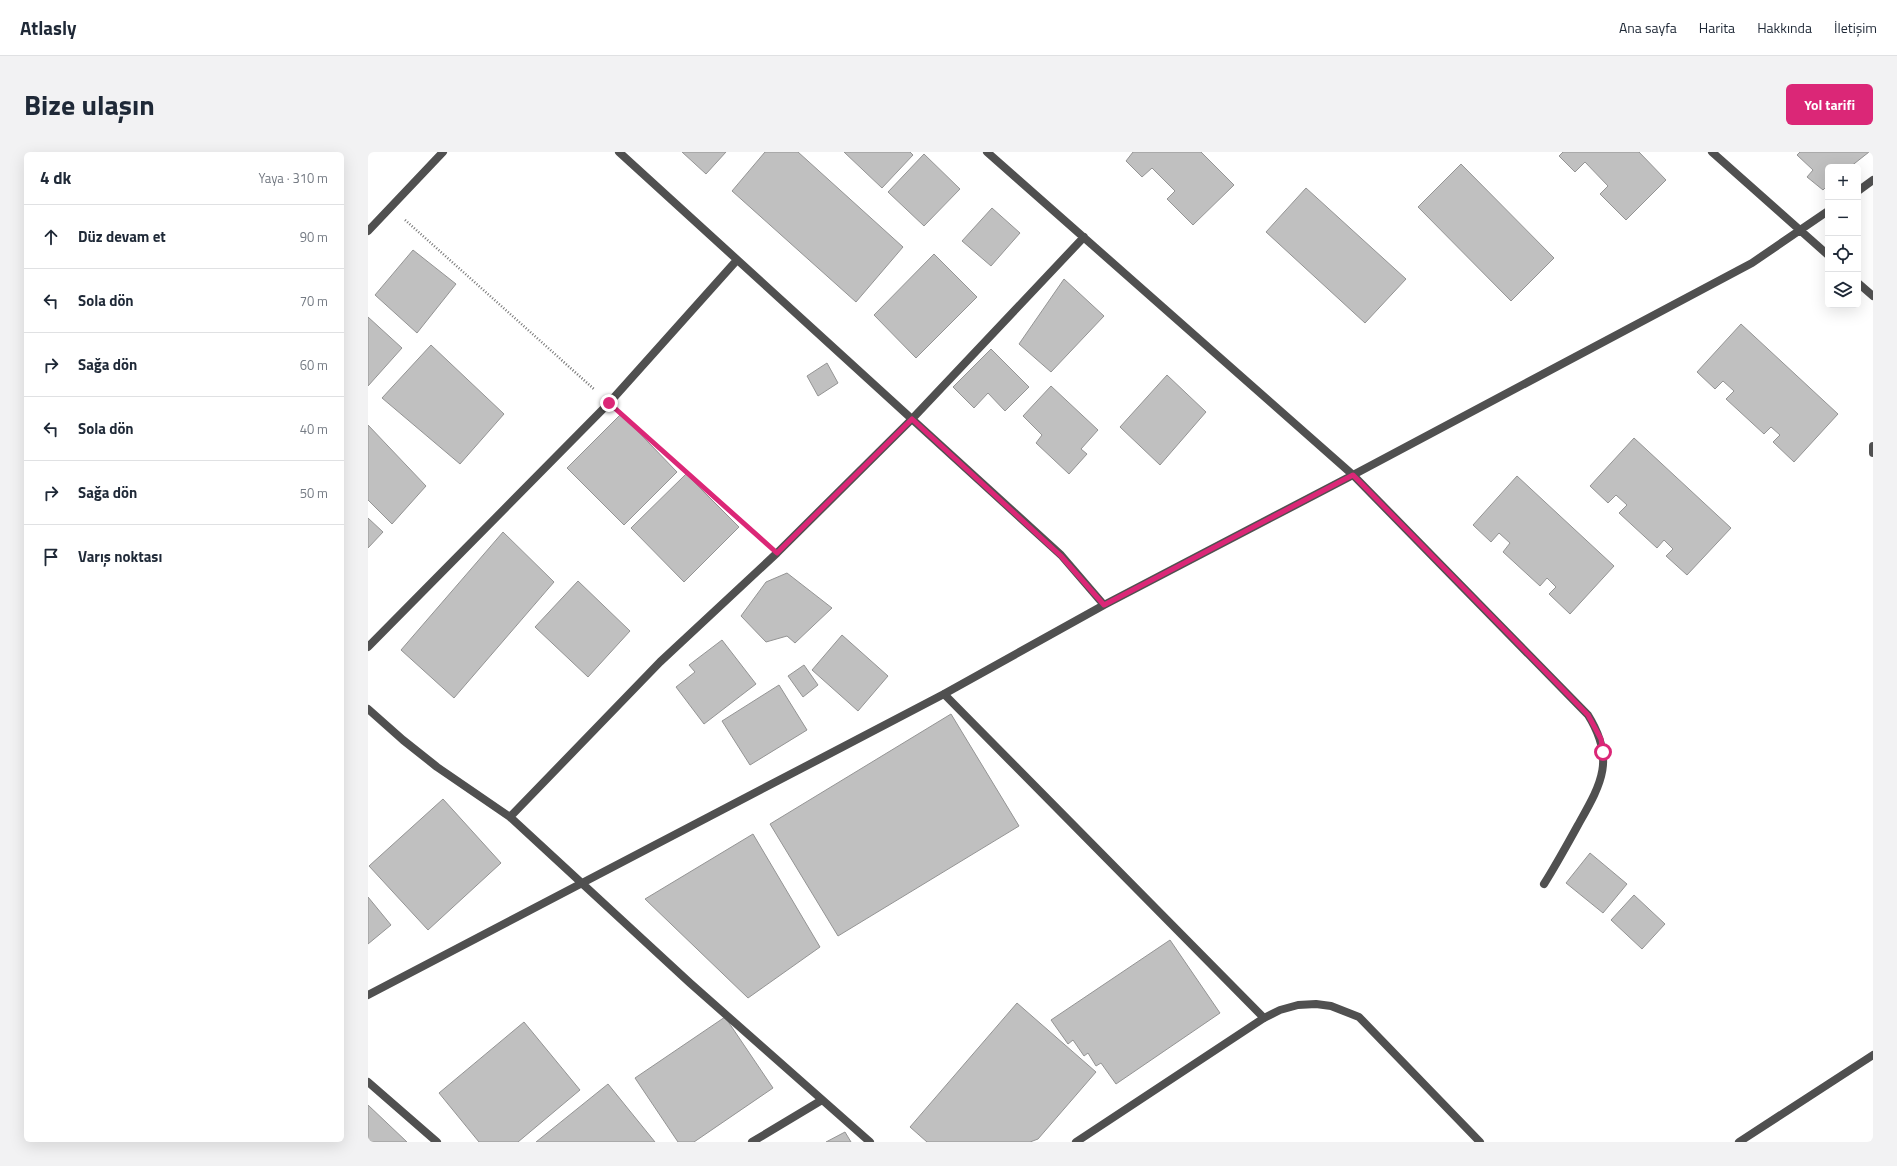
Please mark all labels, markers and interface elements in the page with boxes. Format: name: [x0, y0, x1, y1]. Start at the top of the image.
text: Atlasly: [20, 13, 77, 42]
text: Ana sayfa: [1619, 17, 1677, 38]
text: Harita: [1699, 17, 1735, 38]
text: Hakkında: [1757, 17, 1812, 38]
text: İletişim: [1834, 17, 1877, 38]
text: Bize ulaşın: [24, 83, 155, 126]
button: Yol tarifi: [1786, 84, 1873, 125]
map controls: [1825, 164, 1861, 308]
button: +: [1825, 164, 1861, 200]
text: 4 dk: [40, 165, 71, 191]
text: Yaya · 310 m: [259, 168, 328, 188]
button: −: [1825, 200, 1861, 236]
text: Düz devam et: [78, 225, 166, 248]
icon: ahead: [40, 226, 62, 248]
text: 90 m: [300, 227, 328, 247]
button: locate: [1825, 236, 1861, 272]
button: layers: [1825, 272, 1861, 308]
text: Sola dön: [78, 289, 134, 312]
icon: left: [40, 290, 62, 312]
text: 70 m: [300, 291, 328, 311]
text: Sağa dön: [78, 353, 137, 376]
icon: right: [40, 354, 62, 376]
text: 60 m: [300, 355, 328, 375]
route end: [600, 394, 618, 412]
text: Sola dön: [78, 417, 134, 440]
icon: left: [40, 418, 62, 440]
text: 40 m: [300, 419, 328, 439]
text: Sağa dön: [78, 481, 137, 504]
icon: right: [40, 482, 62, 504]
text: 50 m: [300, 483, 328, 503]
text: Varış noktası: [78, 545, 162, 568]
icon: arrive: [40, 546, 62, 568]
route start: [1594, 743, 1612, 761]

